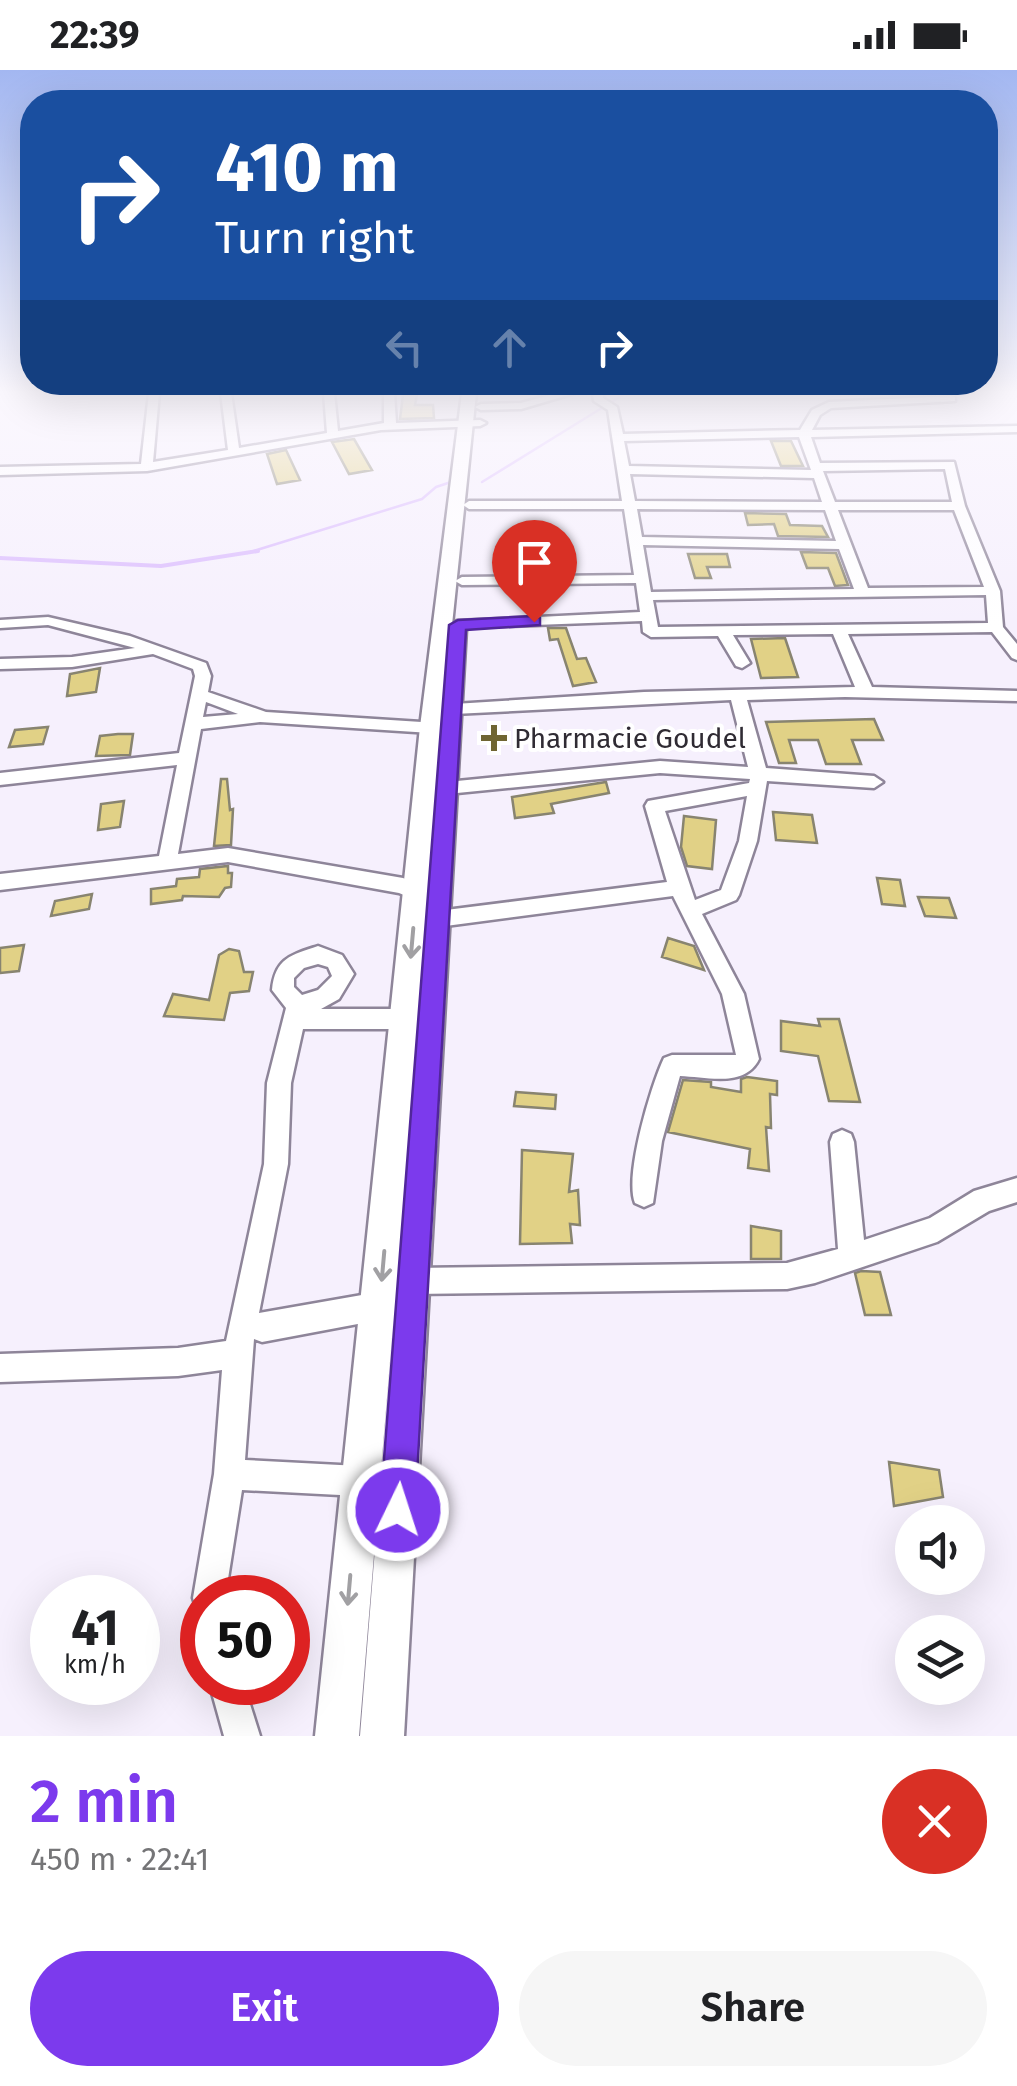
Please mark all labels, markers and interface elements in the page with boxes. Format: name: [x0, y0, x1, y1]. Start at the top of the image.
text: 22:39: [50, 12, 140, 58]
text: 410 m: [215, 126, 399, 210]
icon: right: [50, 130, 180, 260]
text: Turn right: [215, 211, 414, 265]
icon: left: [377, 320, 432, 375]
icon: ahead: [482, 320, 537, 375]
icon: right: [587, 320, 642, 375]
pin: [492, 520, 577, 623]
icon: arrive: [507, 535, 562, 590]
place label: Pharmacie Goudel: [514, 722, 746, 755]
marker: Pharmacie Goudel: [483, 727, 505, 749]
one-way arrow: [402, 926, 421, 958]
one-way arrow: [373, 1250, 392, 1282]
position arrow: [346, 1458, 450, 1562]
map controls: [895, 1505, 985, 1705]
button: sound: [895, 1505, 985, 1595]
one-way arrow: [340, 1573, 359, 1605]
speed limit sign: 50: [180, 1575, 310, 1705]
text: 41: [71, 1598, 119, 1658]
button: layers: [895, 1615, 985, 1705]
text: km/h: [64, 1650, 126, 1680]
text: 2 min: [30, 1766, 178, 1838]
button: close: [882, 1769, 987, 1874]
text: 450 m · 22:41: [30, 1840, 209, 1878]
button: Exit: [30, 1951, 499, 2066]
button: Share: [519, 1951, 987, 2066]

